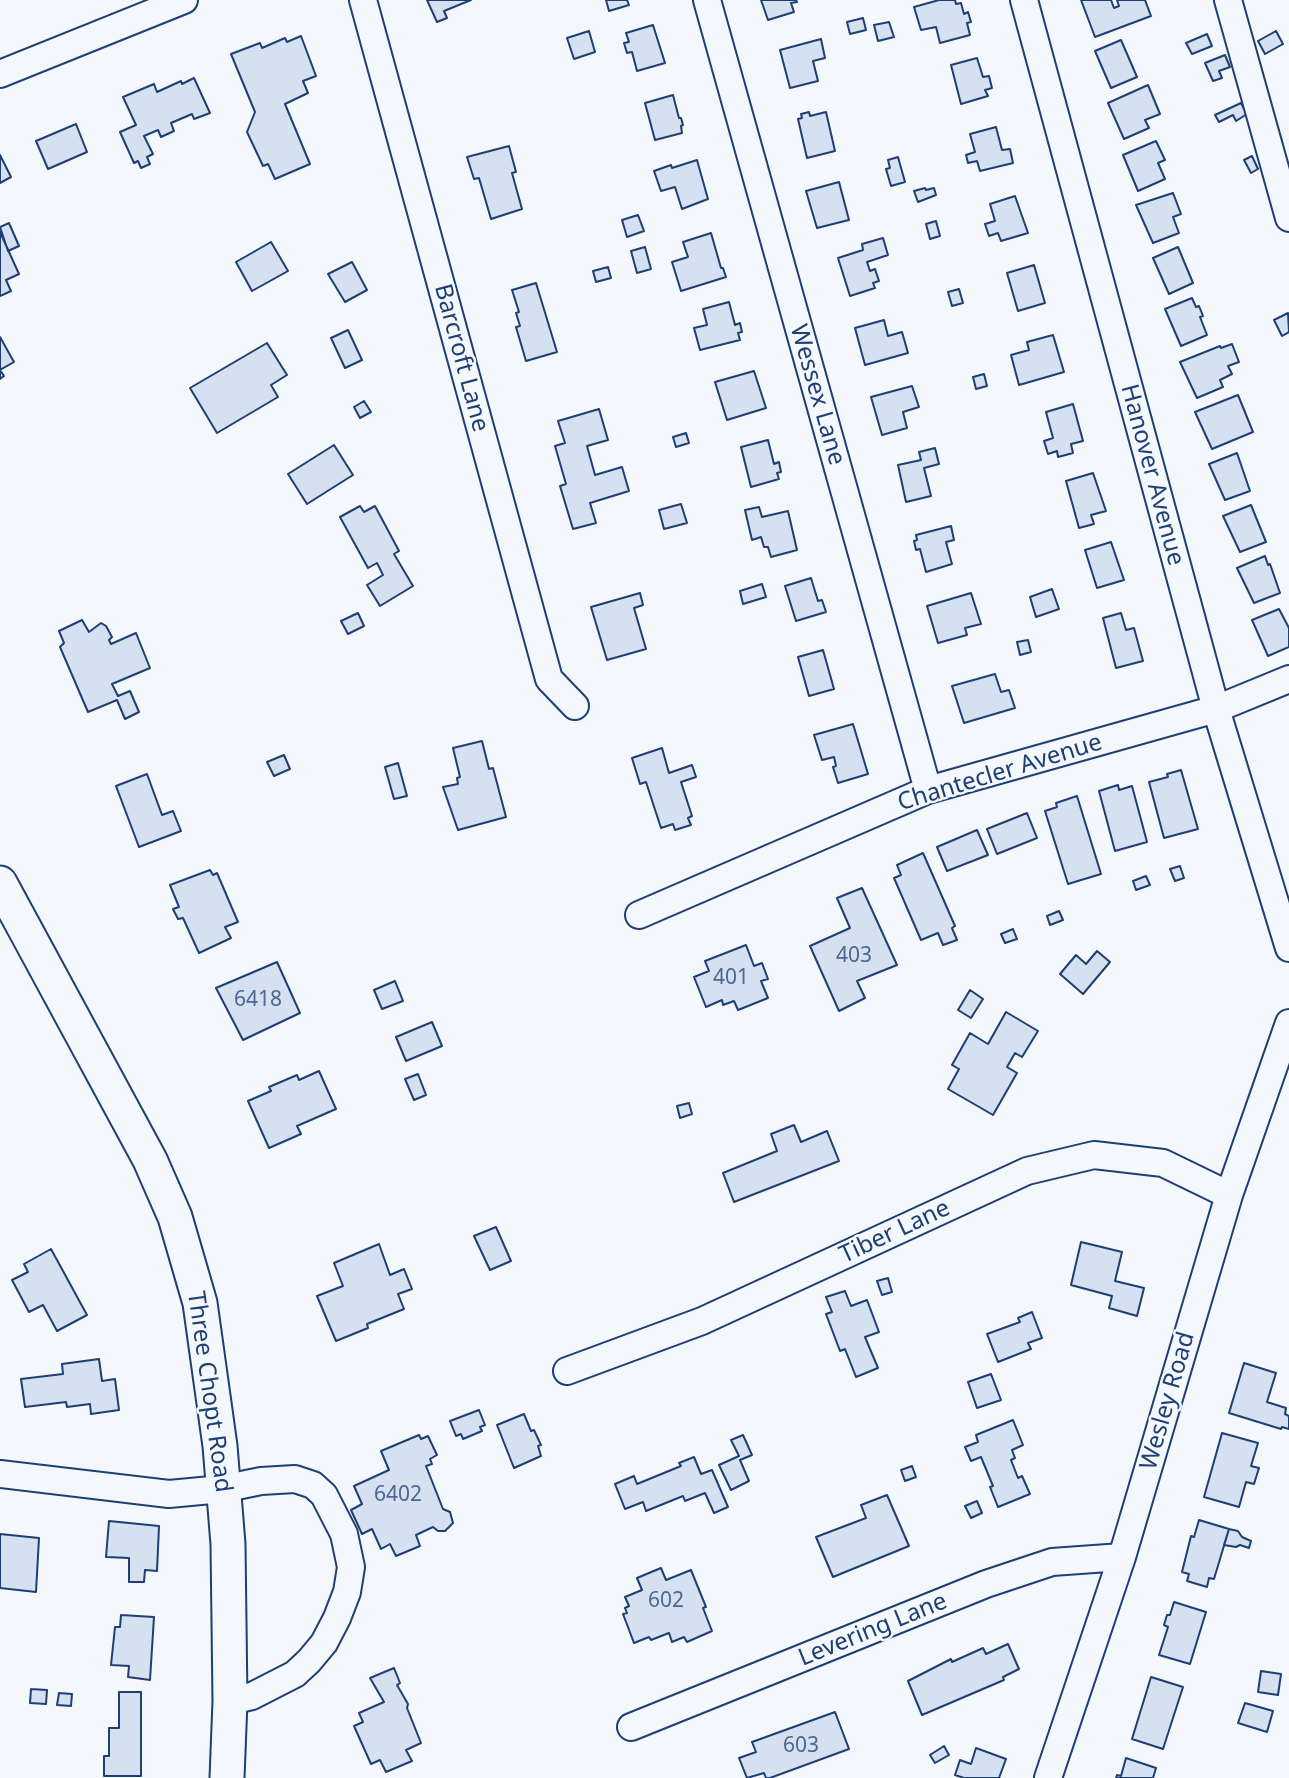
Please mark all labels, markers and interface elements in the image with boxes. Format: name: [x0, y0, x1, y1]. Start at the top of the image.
street label: Barcroft Lane: [427, 281, 495, 435]
street label: Wessex Lane: [783, 321, 851, 469]
street label: Hanover Avenue: [1114, 381, 1190, 569]
street label: Chantecler Avenue: [894, 728, 1106, 818]
house number: 403: [836, 943, 872, 969]
house number: 401: [713, 965, 749, 991]
house number: 6418: [234, 987, 282, 1013]
street label: Tiber Lane: [835, 1194, 955, 1270]
street label: Three Chopt Road: [181, 1290, 237, 1494]
street label: Wesley Road: [1135, 1329, 1201, 1473]
house number: 6402: [374, 1482, 422, 1508]
street label: Levering Lane: [794, 1587, 952, 1673]
house number: 602: [648, 1588, 684, 1614]
house number: 603: [783, 1733, 819, 1759]

